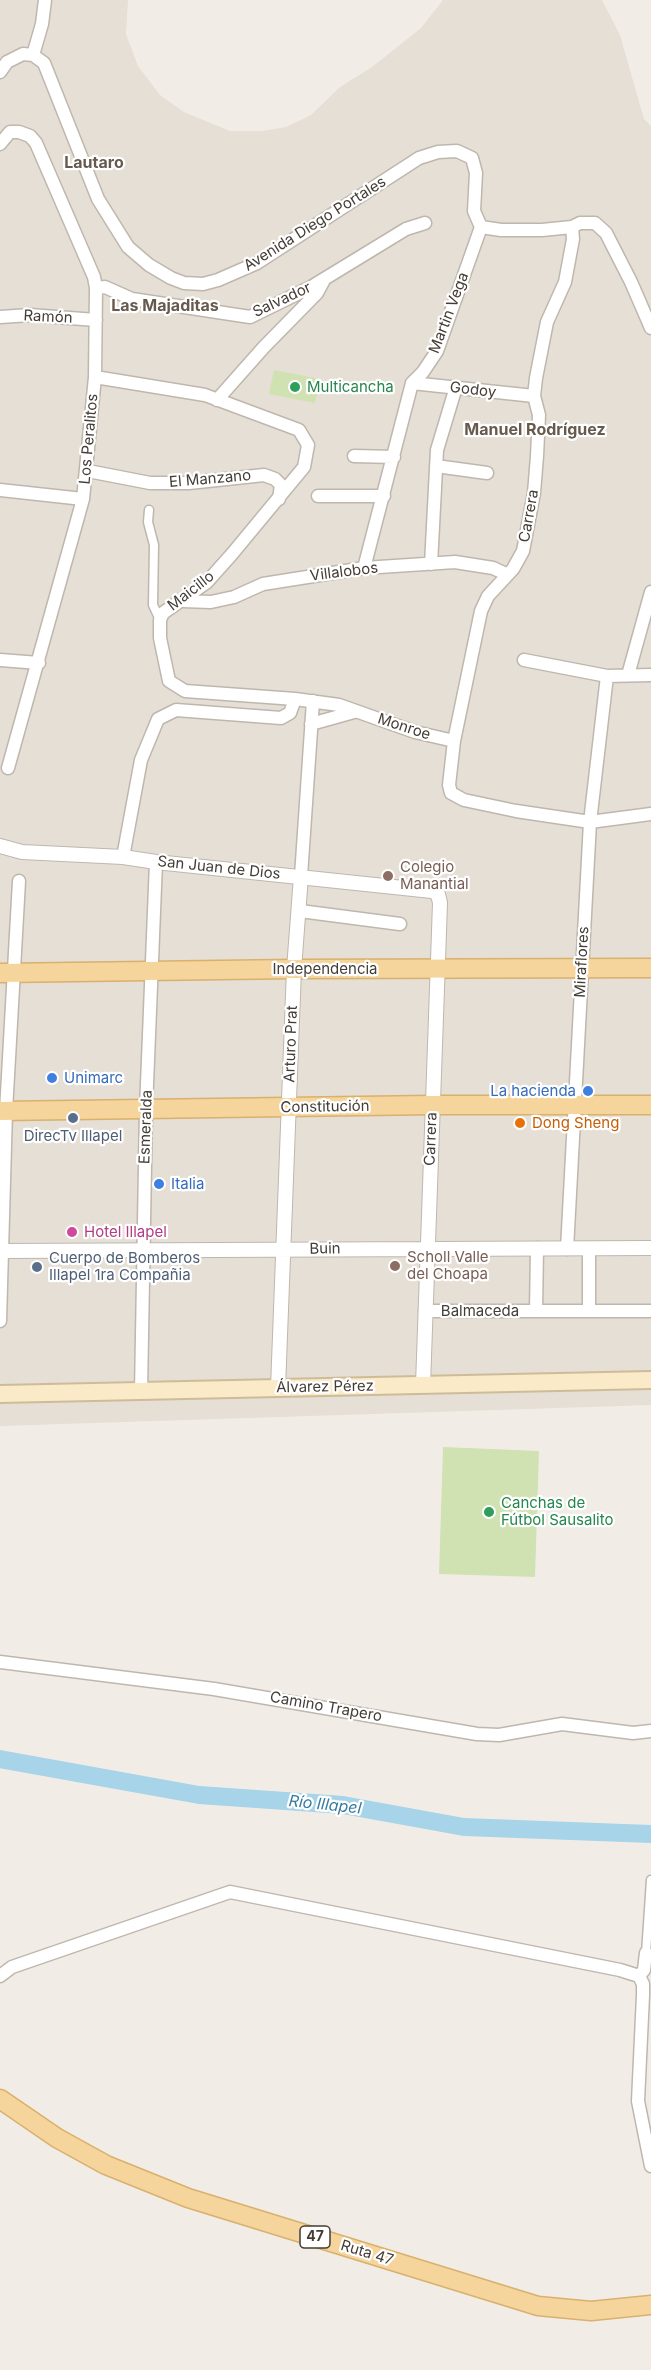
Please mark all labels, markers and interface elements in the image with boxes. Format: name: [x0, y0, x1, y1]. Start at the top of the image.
district label: Lautaro: [64, 153, 124, 173]
street label: Avenida Diego Portales: [241, 173, 389, 275]
street label: Martin Vega: [425, 270, 473, 356]
street label: Salvador: [250, 279, 314, 321]
district label: Las Majaditas: [111, 296, 219, 316]
street label: Ramón: [23, 307, 73, 327]
place label: Multicancha: [307, 378, 394, 396]
street label: Godoy: [449, 378, 497, 402]
marker: Multicancha: [288, 380, 302, 394]
street label: Los Peralitos: [76, 393, 102, 485]
district label: Manuel Rodríguez: [464, 420, 606, 440]
street label: El Manzano: [168, 466, 252, 492]
street label: Carrera: [515, 488, 543, 544]
street label: Villalobos: [309, 559, 379, 585]
street label: Maicillo: [164, 567, 218, 615]
street label: Monroe: [375, 710, 433, 744]
street label: San Juan de Dios: [157, 853, 281, 883]
place label: Colegio Manantial: [400, 858, 469, 893]
marker: Colegio Manantial: [381, 869, 395, 883]
street label: Miraflores: [571, 926, 593, 998]
street label: Independencia: [272, 960, 378, 978]
street label: Arturo Prat: [281, 1005, 301, 1083]
place label: Unimarc: [64, 1069, 123, 1087]
marker: Unimarc: [45, 1071, 59, 1085]
place label: La hacienda: [490, 1082, 576, 1100]
marker: La hacienda: [581, 1084, 595, 1098]
street label: Esmeralda: [136, 1090, 156, 1164]
street label: Constitución: [280, 1097, 370, 1117]
marker: DirecTv Illapel: [66, 1111, 80, 1125]
street label: Carrera: [421, 1112, 441, 1166]
place label: Dong Sheng: [532, 1114, 619, 1132]
marker: Dong Sheng: [513, 1116, 527, 1130]
place label: DirecTv Illapel: [24, 1127, 122, 1145]
place label: Italia: [171, 1175, 204, 1193]
marker: Italia: [152, 1177, 166, 1191]
place label: Hotel Illapel: [84, 1223, 167, 1241]
marker: Hotel Illapel: [65, 1225, 79, 1239]
street label: Buin: [309, 1240, 341, 1258]
place label: Scholl Valle del Choapa: [407, 1248, 489, 1283]
place label: Cuerpo de Bomberos Illapel 1ra Compañia: [49, 1249, 200, 1284]
marker: Scholl Valle del Choapa: [388, 1259, 402, 1273]
marker: Cuerpo de Bomberos Illapel 1ra Compañia: [30, 1260, 44, 1274]
street label: Balmaceda: [441, 1302, 519, 1320]
street label: Álvarez Pérez: [276, 1377, 374, 1397]
place label: Canchas de Fútbol Sausalito: [501, 1494, 613, 1529]
marker: Canchas de Fútbol Sausalito: [482, 1505, 496, 1519]
street label: Camino Trapero: [269, 1688, 383, 1726]
water label: Río Illapel: [288, 1792, 362, 1818]
road number: 47: [300, 2226, 330, 2248]
street label: Ruta 47: [338, 2236, 396, 2270]

